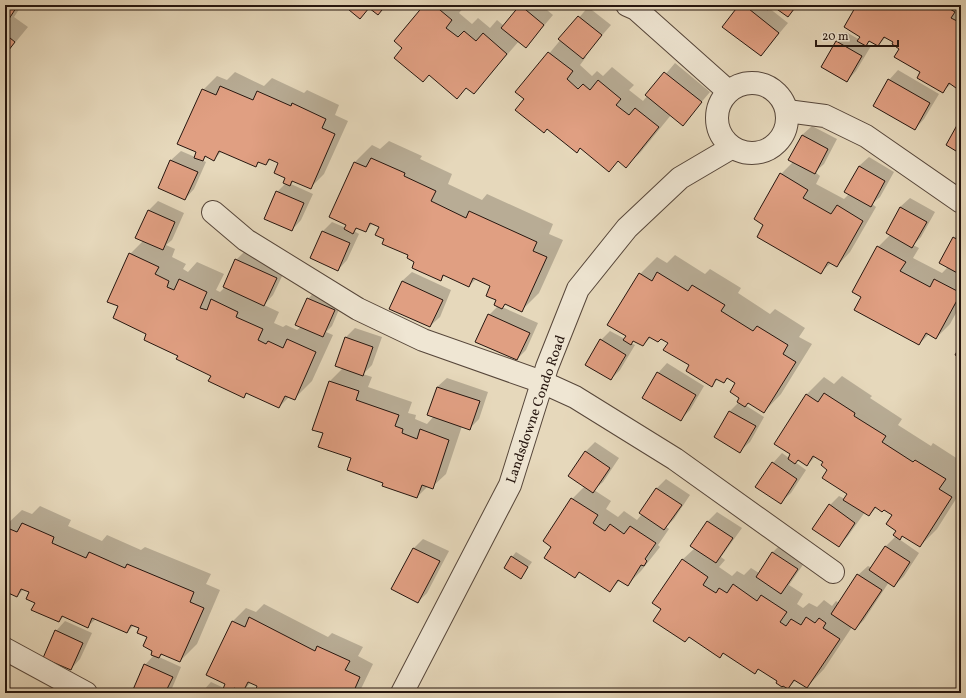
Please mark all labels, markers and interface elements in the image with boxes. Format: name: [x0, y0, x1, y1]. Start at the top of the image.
scale bar: [816, 22, 898, 48]
text: 20 m: [822, 29, 849, 45]
street label: Landsdowne Condo Road: [502, 333, 571, 486]

